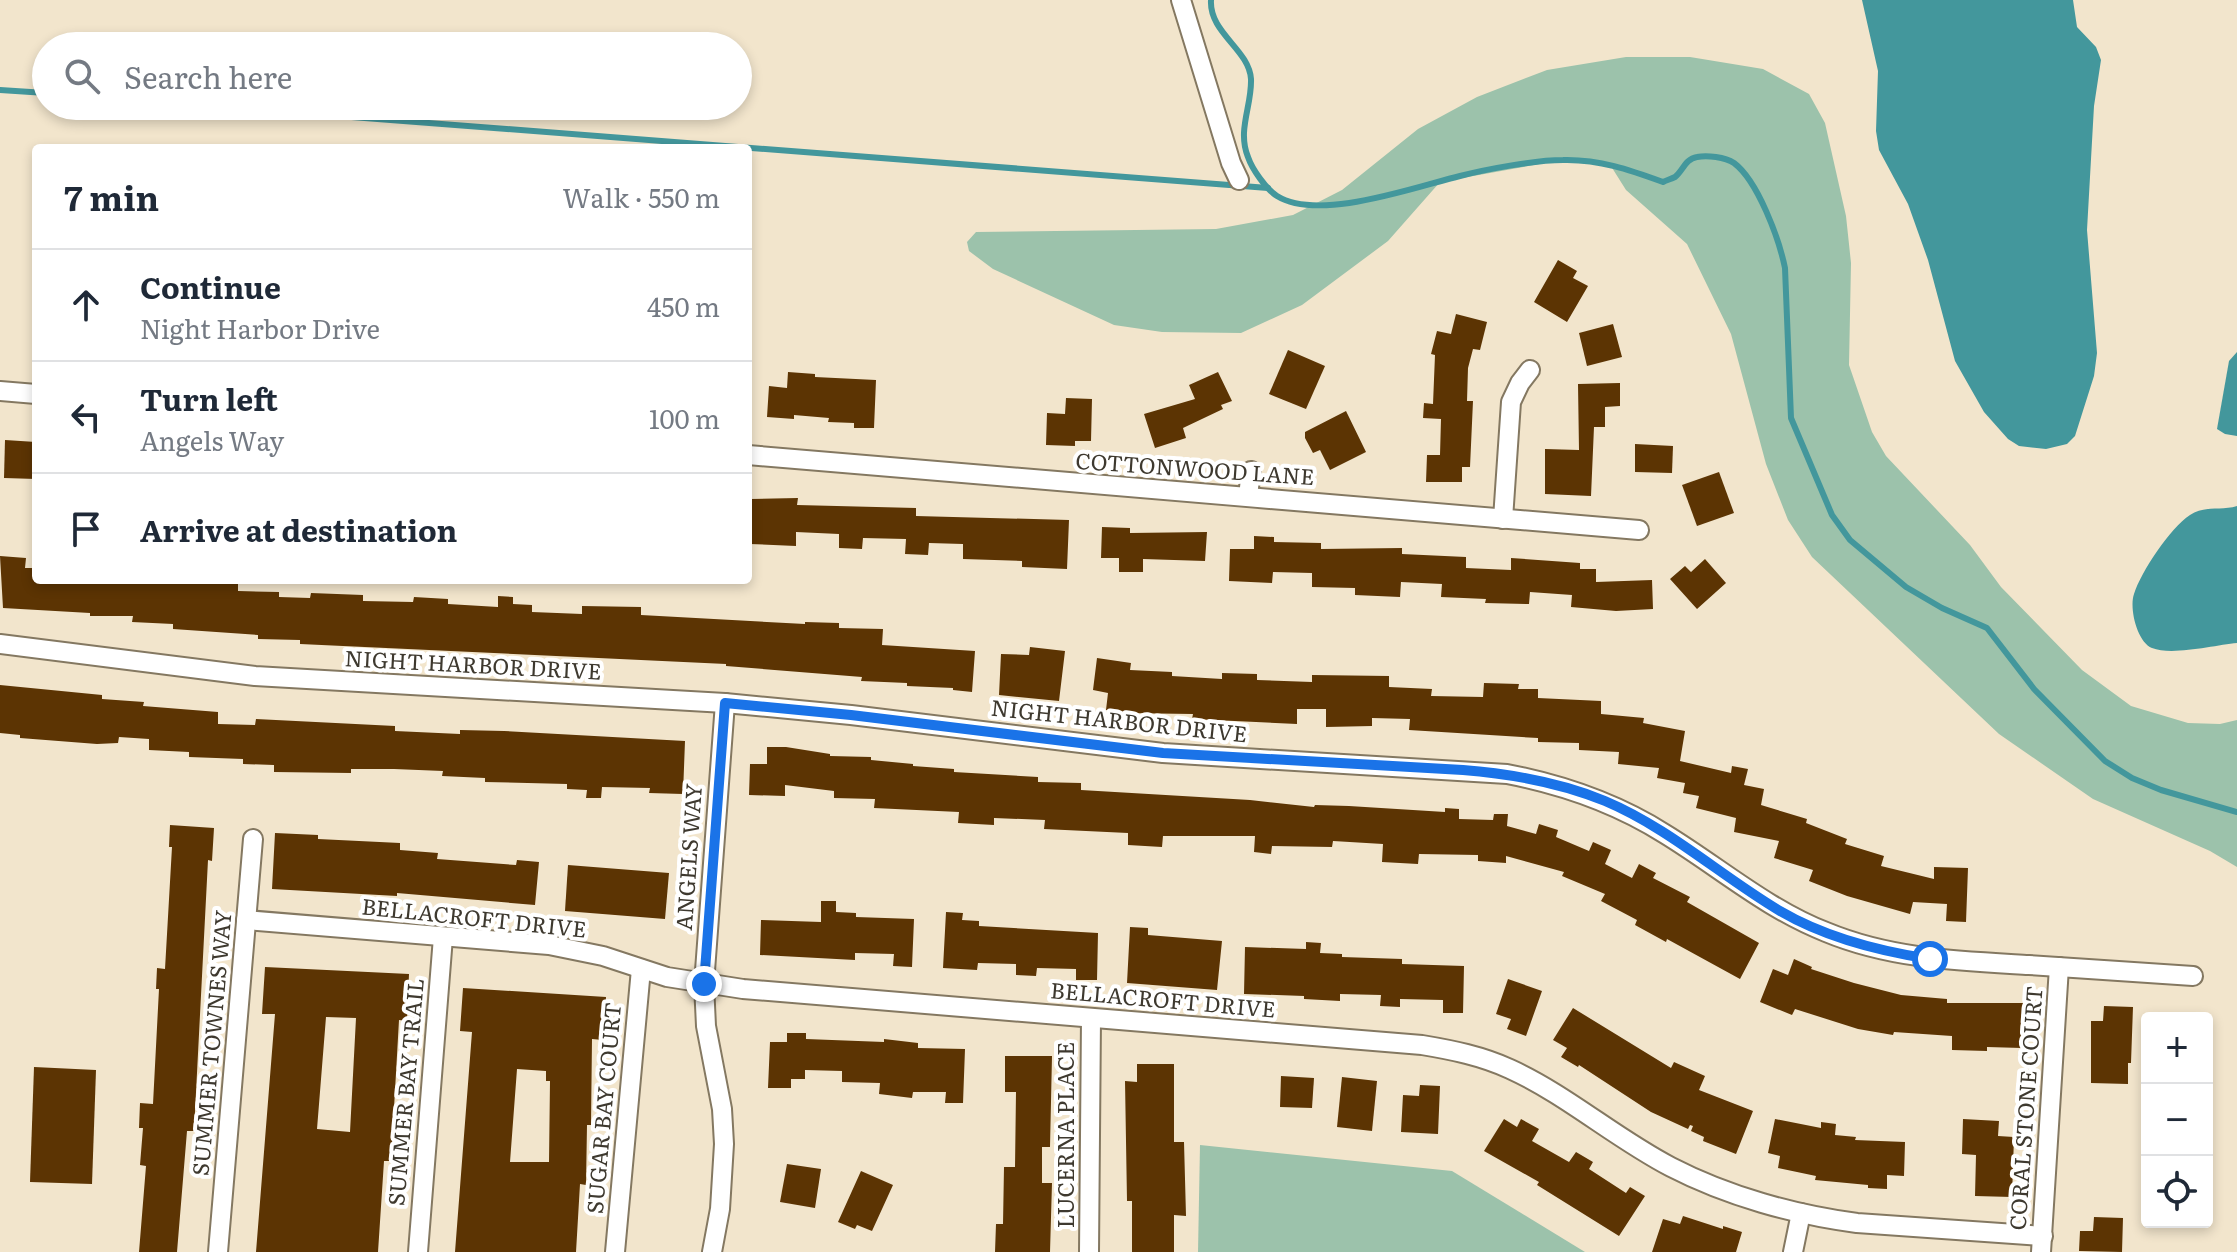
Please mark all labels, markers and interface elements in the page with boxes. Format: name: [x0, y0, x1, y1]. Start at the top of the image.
search box: [32, 32, 752, 120]
icon: search: [60, 54, 104, 98]
text: Search here: [124, 54, 292, 98]
text: 7 min: [64, 171, 159, 221]
text: Walk · 550 m: [563, 177, 720, 216]
text: Continue: [140, 264, 281, 308]
icon: ahead: [64, 283, 108, 327]
text: 450 m: [647, 286, 720, 325]
text: Night Harbor Drive: [140, 308, 380, 347]
text: Turn left: [140, 376, 278, 420]
icon: left: [64, 395, 108, 439]
text: 100 m: [649, 398, 720, 437]
text: Angels Way: [140, 420, 284, 459]
street label: COTTONWOOD LANE: [1075, 443, 1316, 492]
icon: arrive: [64, 507, 108, 551]
text: Arrive at destination: [140, 507, 457, 551]
street label: NIGHT HARBOR DRIVE: [344, 640, 602, 687]
street label: NIGHT HARBOR DRIVE: [990, 690, 1249, 749]
street label: ANGELS WAY: [666, 782, 709, 932]
street label: BELLACROFT DRIVE: [360, 888, 588, 945]
street label: SUMMER TOWNES WAY: [182, 908, 239, 1177]
route start: [1912, 941, 1948, 977]
route end: [686, 966, 722, 1002]
street label: BELLACROFT DRIVE: [1049, 972, 1277, 1025]
street label: SUMMER BAY TRAIL: [378, 977, 431, 1207]
street label: CORAL STONE COURT: [2000, 985, 2050, 1231]
street label: SUGAR BAY COURT: [577, 1001, 628, 1215]
map controls: [2141, 1012, 2213, 1228]
button: +: [2141, 1012, 2213, 1084]
street label: LUCERNA PLACE: [1048, 1042, 1081, 1228]
button: −: [2141, 1084, 2213, 1156]
button: locate: [2141, 1156, 2213, 1228]

